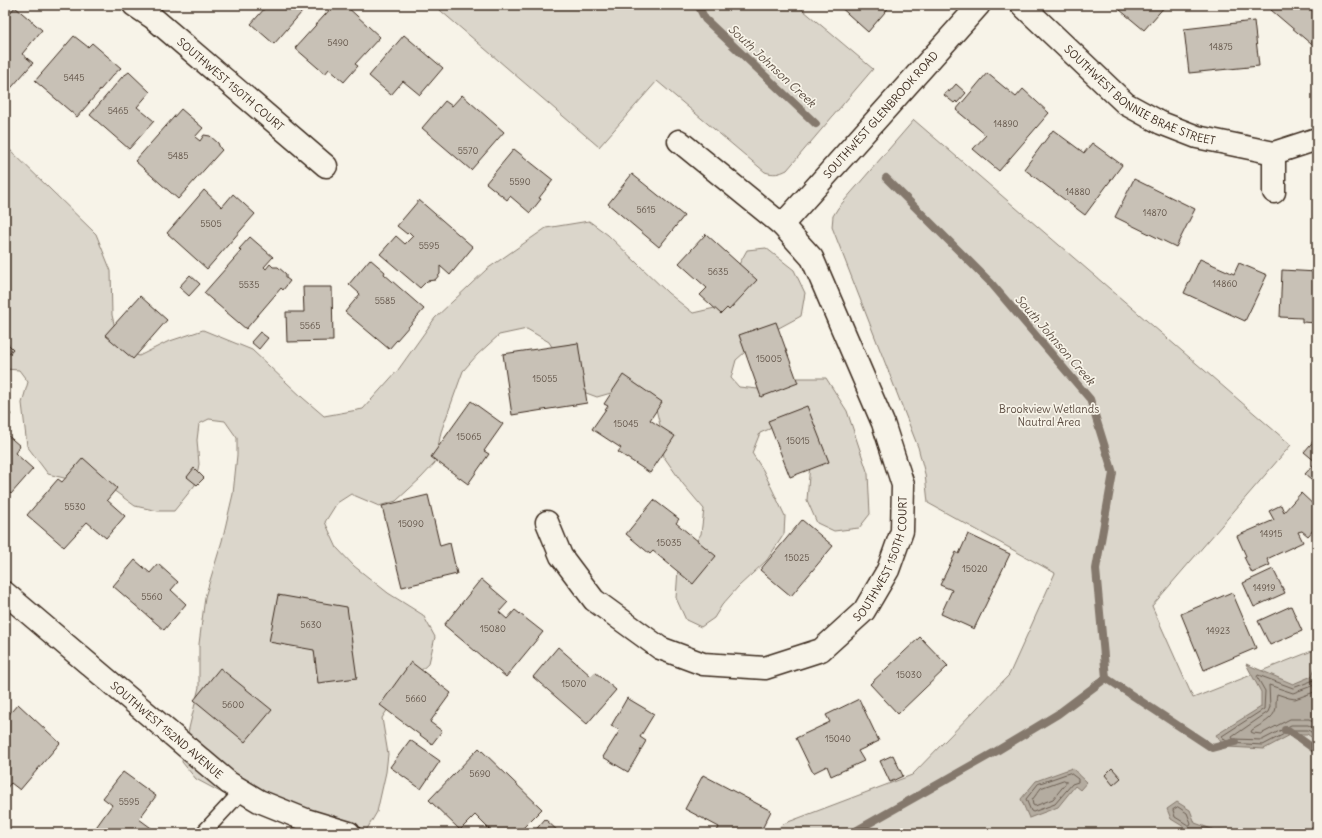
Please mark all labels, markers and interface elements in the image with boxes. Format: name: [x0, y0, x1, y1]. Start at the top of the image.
water label: South Johnson Creek: [725, 21, 820, 111]
street label: SOUTHWEST 150TH COURT: [174, 35, 287, 134]
house number: 5490: [327, 37, 349, 48]
house number: 14875: [1209, 41, 1233, 52]
street label: SOUTHWEST BONNIE BRAE STREET: [1062, 42, 1217, 148]
street label: SOUTHWEST GLENBROOK ROAD: [820, 48, 941, 181]
house number: 5445: [64, 72, 84, 83]
house number: 5465: [108, 105, 128, 116]
house number: 14890: [993, 118, 1019, 129]
house number: 5570: [458, 145, 478, 156]
house number: 5485: [168, 150, 188, 161]
house number: 5590: [509, 176, 531, 187]
house number: 14880: [1065, 186, 1091, 197]
house number: 5615: [636, 204, 656, 215]
house number: 14870: [1143, 207, 1167, 218]
house number: 5505: [200, 218, 222, 229]
house number: 5595: [419, 240, 439, 251]
house number: 5635: [708, 266, 728, 277]
house number: 14860: [1212, 278, 1238, 289]
house number: 5535: [239, 279, 259, 290]
water label: South Johnson Creek: [1012, 292, 1099, 388]
house number: 5585: [375, 295, 395, 306]
house number: 5565: [300, 320, 320, 331]
house number: 15005: [756, 353, 782, 364]
house number: 15055: [532, 373, 558, 384]
park label: Brookview Wetlands Nautral Area: [999, 402, 1099, 429]
house number: 15045: [613, 418, 639, 429]
house number: 15065: [456, 431, 482, 442]
house number: 15015: [786, 435, 810, 446]
street label: SOUTHWEST 150TH COURT: [850, 496, 910, 625]
house number: 5530: [64, 501, 86, 512]
house number: 15090: [398, 518, 424, 529]
house number: 14915: [1260, 528, 1282, 539]
house number: 15035: [657, 537, 681, 548]
house number: 15025: [785, 552, 809, 563]
house number: 15020: [962, 563, 988, 574]
house number: 14919: [1253, 582, 1275, 593]
house number: 5560: [141, 591, 163, 602]
house number: 5630: [300, 619, 322, 630]
house number: 15080: [480, 623, 506, 634]
house number: 14923: [1206, 625, 1230, 636]
house number: 15030: [896, 669, 922, 680]
street label: SOUTHWEST 152ND AVENUE: [108, 678, 226, 782]
house number: 15070: [562, 678, 587, 689]
house number: 5660: [405, 693, 427, 704]
house number: 5600: [222, 699, 244, 710]
house number: 15040: [825, 733, 851, 744]
house number: 5690: [469, 768, 491, 779]
house number: 5595: [119, 796, 139, 807]

